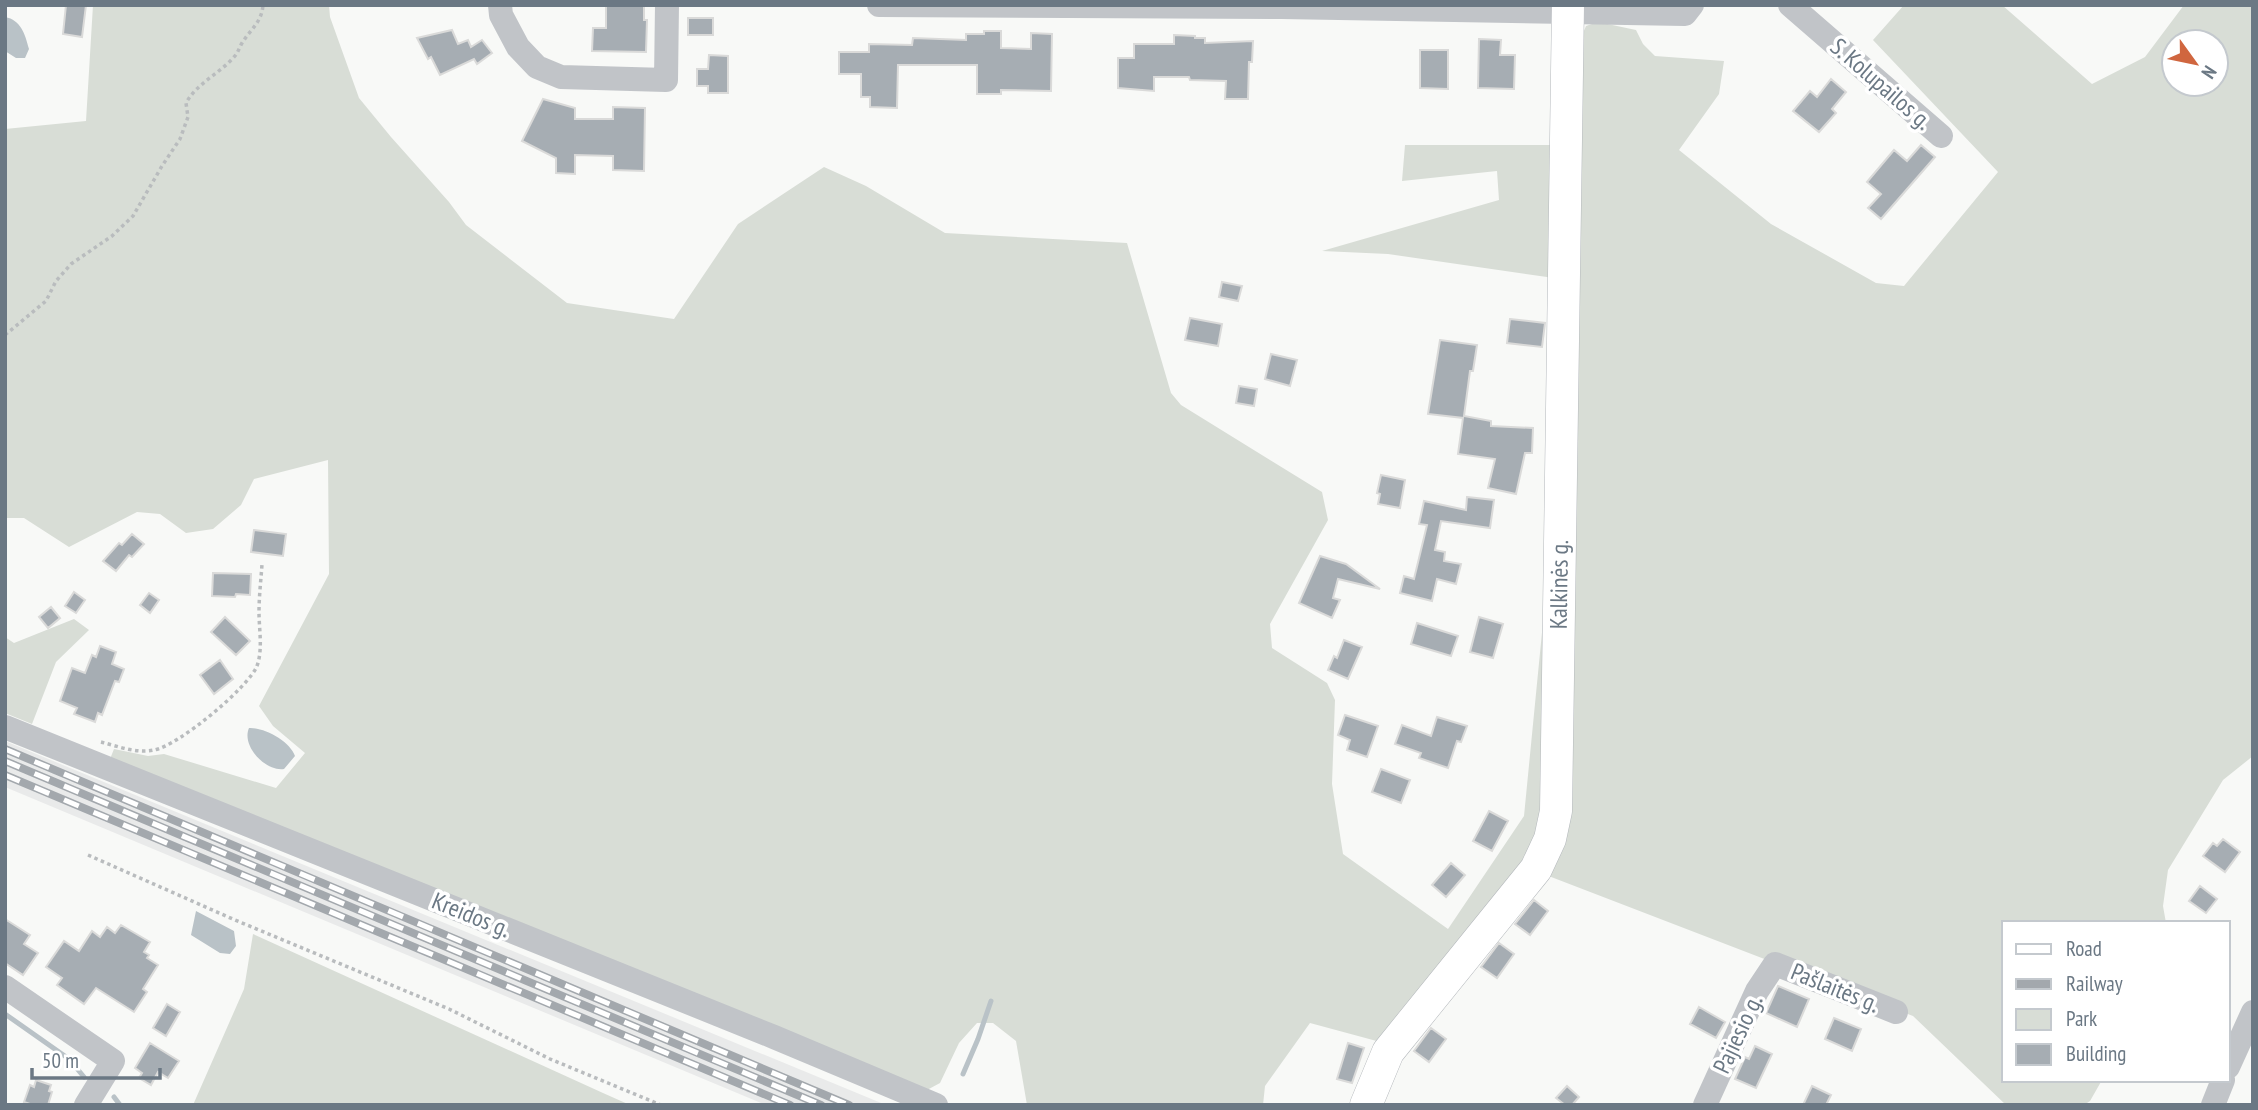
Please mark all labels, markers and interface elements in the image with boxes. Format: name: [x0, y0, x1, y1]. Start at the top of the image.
north arrow: [2160, 28, 2230, 98]
street label: S. Kolupailos g.: [1824, 31, 1938, 136]
text: N: [2196, 61, 2222, 83]
street label: Kalkinės g.: [1543, 540, 1575, 629]
street label: Kreidos g.: [428, 885, 515, 944]
legend: [2002, 921, 2230, 1082]
text: Road: [2066, 935, 2102, 962]
street label: Pašlaitės g.: [1787, 956, 1884, 1019]
text: Railway: [2066, 970, 2123, 997]
street label: Pajiesio g.: [1706, 989, 1769, 1078]
text: Park: [2066, 1005, 2097, 1032]
scale bar: [32, 1036, 159, 1080]
text: Building: [2066, 1040, 2126, 1067]
text: 50 m: [42, 1047, 79, 1074]

